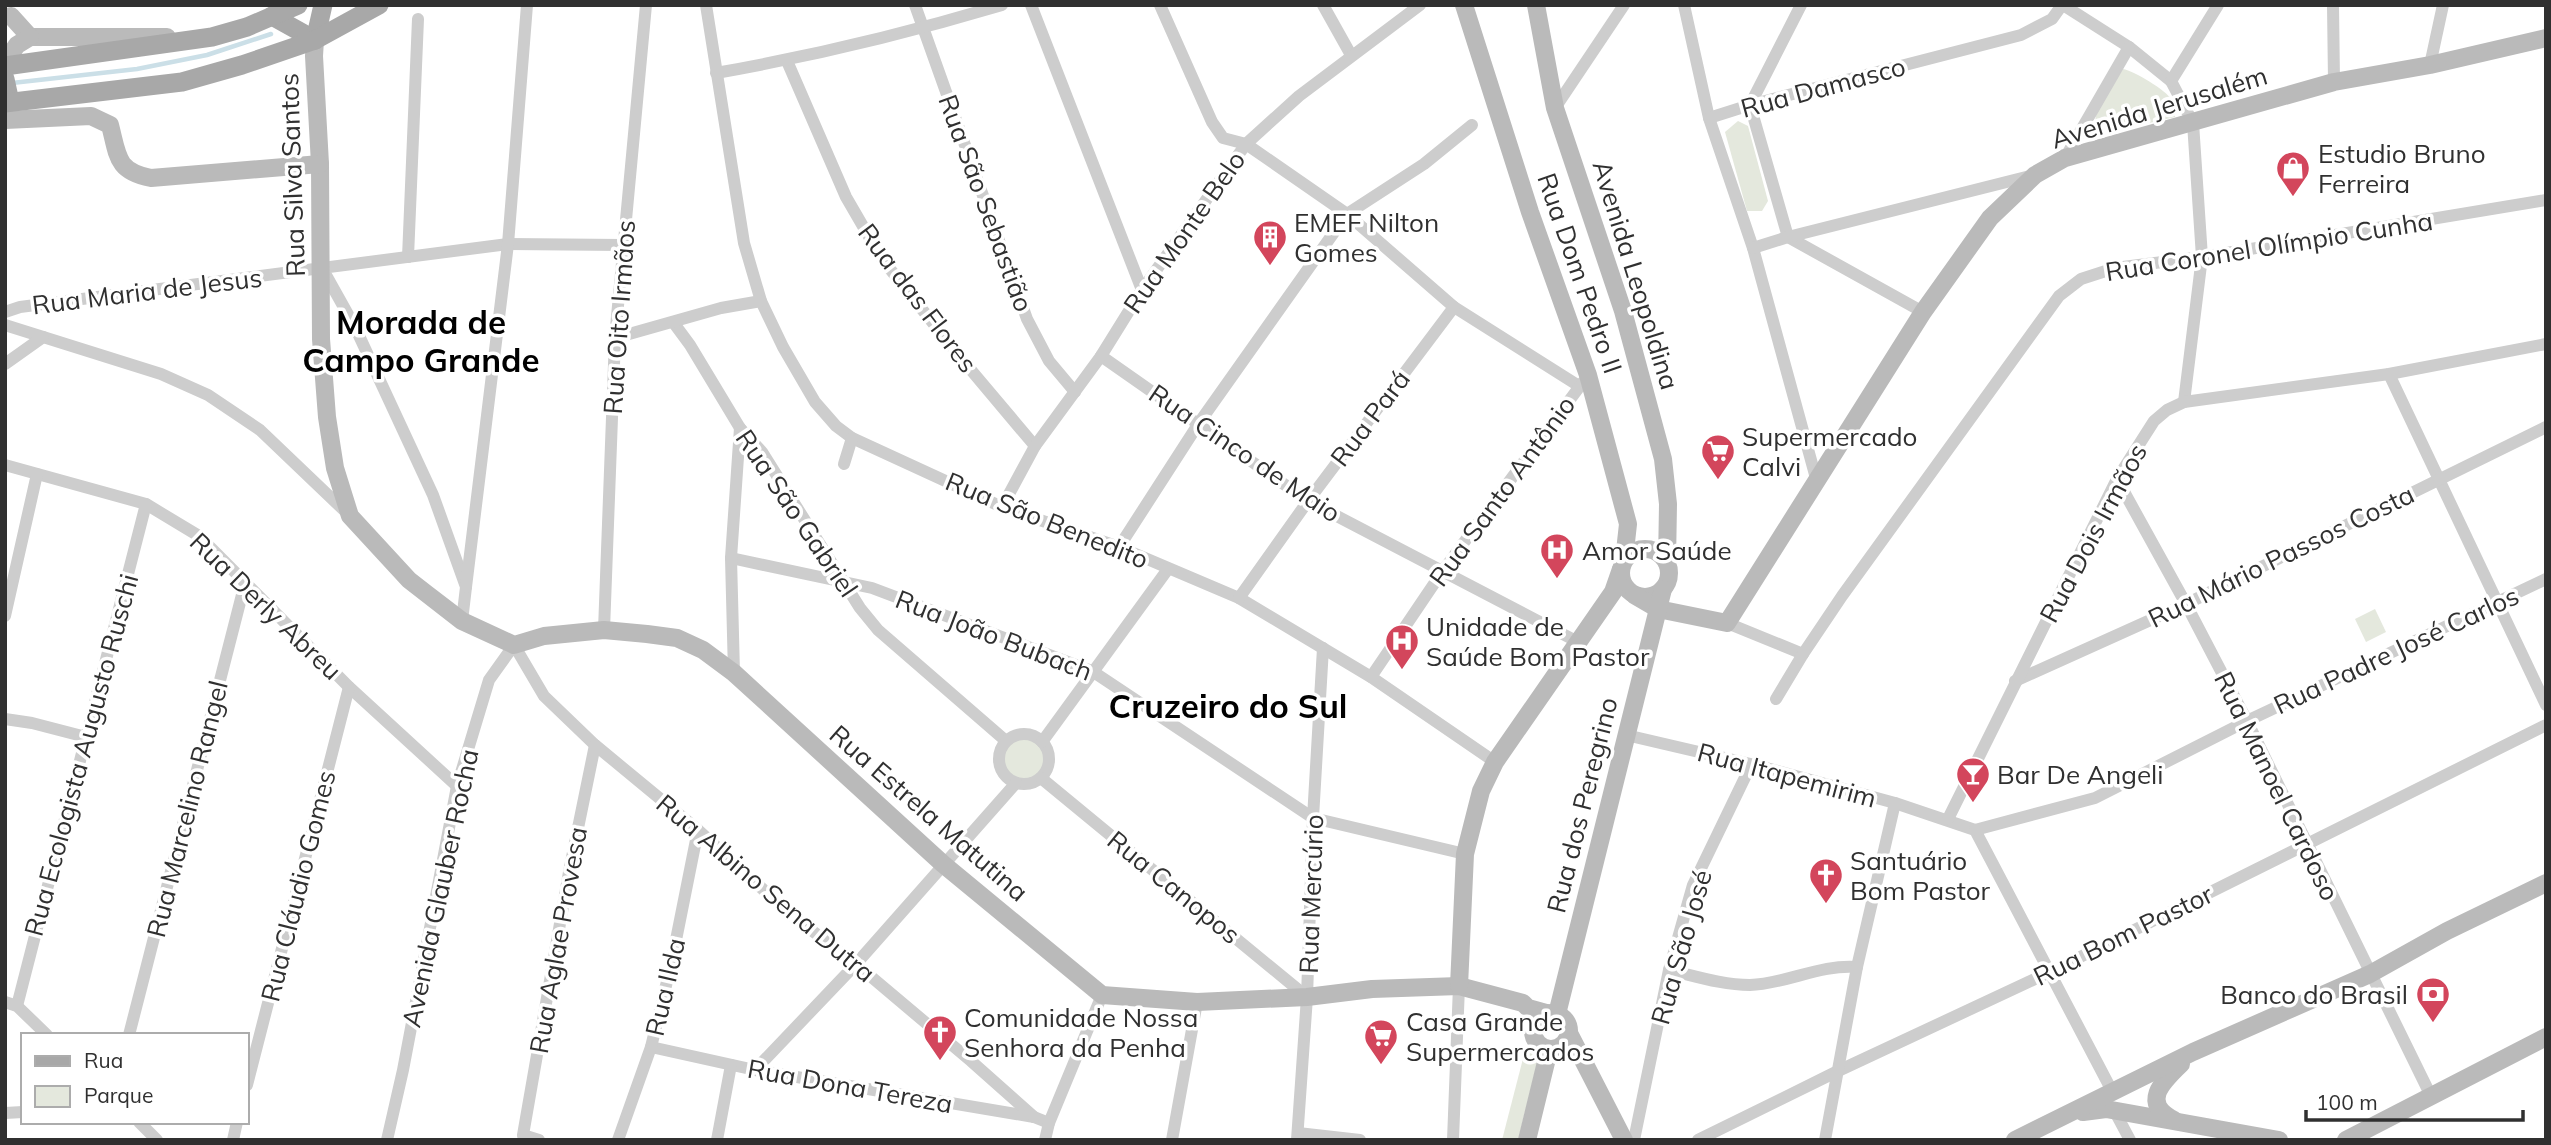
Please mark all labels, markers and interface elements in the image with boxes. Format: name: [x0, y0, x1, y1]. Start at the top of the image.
street label: Rua Damasco: [1737, 49, 1909, 125]
street label: Avenida Jerusalém: [2047, 58, 2271, 156]
street label: Rua Silva Santos: [272, 73, 312, 277]
street label: Rua São Sebastião: [931, 90, 1041, 316]
place label: Estudio Bruno Ferreira: [2318, 137, 2486, 200]
street label: Rua Monte Belo: [1116, 144, 1252, 320]
shop icon: Estudio Bruno Ferreira: [2274, 149, 2312, 198]
street label: Avenida Leopoldina: [1585, 156, 1687, 394]
street label: Rua Dom Pedro II: [1530, 168, 1630, 378]
street label: Rua Coronel Olímpio Cunha: [2103, 204, 2435, 288]
place label: EMEF Nilton Gomes: [1294, 206, 1439, 269]
street label: Rua das Flores: [851, 217, 985, 379]
building icon: EMEF Nilton Gomes: [1251, 218, 1289, 267]
street label: Rua Oito Irmãos: [596, 219, 642, 415]
street label: Rua Maria de Jesus: [30, 261, 264, 321]
district label: Morada de Campo Grande: [302, 301, 540, 380]
street label: Rua Pará: [1323, 363, 1417, 473]
street label: Rua Cinco de Maio: [1143, 377, 1347, 529]
street label: Rua Santo Antônio: [1422, 389, 1582, 593]
place label: Supermercado Calvi: [1742, 420, 1917, 483]
street label: Rua São Gabriel: [729, 423, 865, 603]
supermarket icon: Supermercado Calvi: [1699, 432, 1737, 481]
street label: Rua Dois Irmãos: [2032, 438, 2154, 628]
street label: Rua São Benedito: [941, 464, 1153, 576]
street label: Rua Mário Passos Costa: [2143, 477, 2419, 635]
street label: Rua Derly Abreu: [183, 525, 349, 687]
hospital icon: Amor Saúde: [1538, 531, 1576, 580]
place label: Amor Saúde: [1582, 534, 1732, 567]
street label: Rua Ecologista Augusto Ruschi: [17, 570, 145, 940]
street label: Rua Padre José Carlos: [2268, 579, 2524, 721]
street label: Rua João Bubach: [891, 582, 1097, 688]
place label: Unidade de Saúde Bom Pastor: [1426, 610, 1650, 673]
hospital icon: Unidade de Saúde Bom Pastor: [1383, 622, 1421, 671]
street label: Rua Manoel Cardoso: [2207, 666, 2347, 906]
street label: Rua Marcelino Rangel: [139, 677, 235, 941]
district label: Cruzeiro do Sul: [1109, 685, 1347, 726]
street label: Rua dos Peregrino: [1539, 694, 1625, 916]
street label: Rua Estrela Matutina: [823, 718, 1035, 908]
street label: Rua Itapemirim: [1694, 735, 1880, 815]
street label: Avenida Glauber Rocha: [394, 746, 486, 1030]
bar icon: Bar De Angeli: [1954, 755, 1992, 804]
place label: Bar De Angeli: [1997, 758, 2163, 791]
street label: Rua Cláudio Gomes: [253, 767, 343, 1005]
street label: Rua Albino Sena Dutra: [650, 787, 882, 989]
street label: Rua Mercúrio: [1292, 814, 1330, 974]
street label: Rua Canopos: [1101, 823, 1247, 951]
street label: Rua Aglae Provesa: [522, 824, 594, 1056]
place label: Santuário Bom Pastor: [1850, 844, 1991, 907]
church icon: Santuário Bom Pastor: [1807, 856, 1845, 905]
street label: Rua São José: [1643, 866, 1719, 1028]
street label: Rua Bom Pastor: [2028, 877, 2219, 993]
street label: Rua Ilda: [638, 935, 692, 1039]
bank icon: Banco do Brasil: [2414, 975, 2452, 1024]
place label: Banco do Brasil: [2220, 978, 2408, 1011]
place label: Comunidade Nossa Senhora da Penha: [964, 1001, 1198, 1064]
place label: Casa Grande Supermercados: [1406, 1005, 1594, 1068]
church icon: Comunidade Nossa Senhora da Penha: [921, 1013, 959, 1062]
supermarket icon: Casa Grande Supermercados: [1362, 1017, 1400, 1066]
legend: [21, 1033, 248, 1124]
text: Rua: [84, 1047, 123, 1073]
street label: Rua Dona Tereza: [745, 1052, 955, 1120]
scale bar: [2306, 1078, 2523, 1122]
text: Parque: [84, 1082, 153, 1108]
text: 100 m: [2316, 1089, 2378, 1115]

